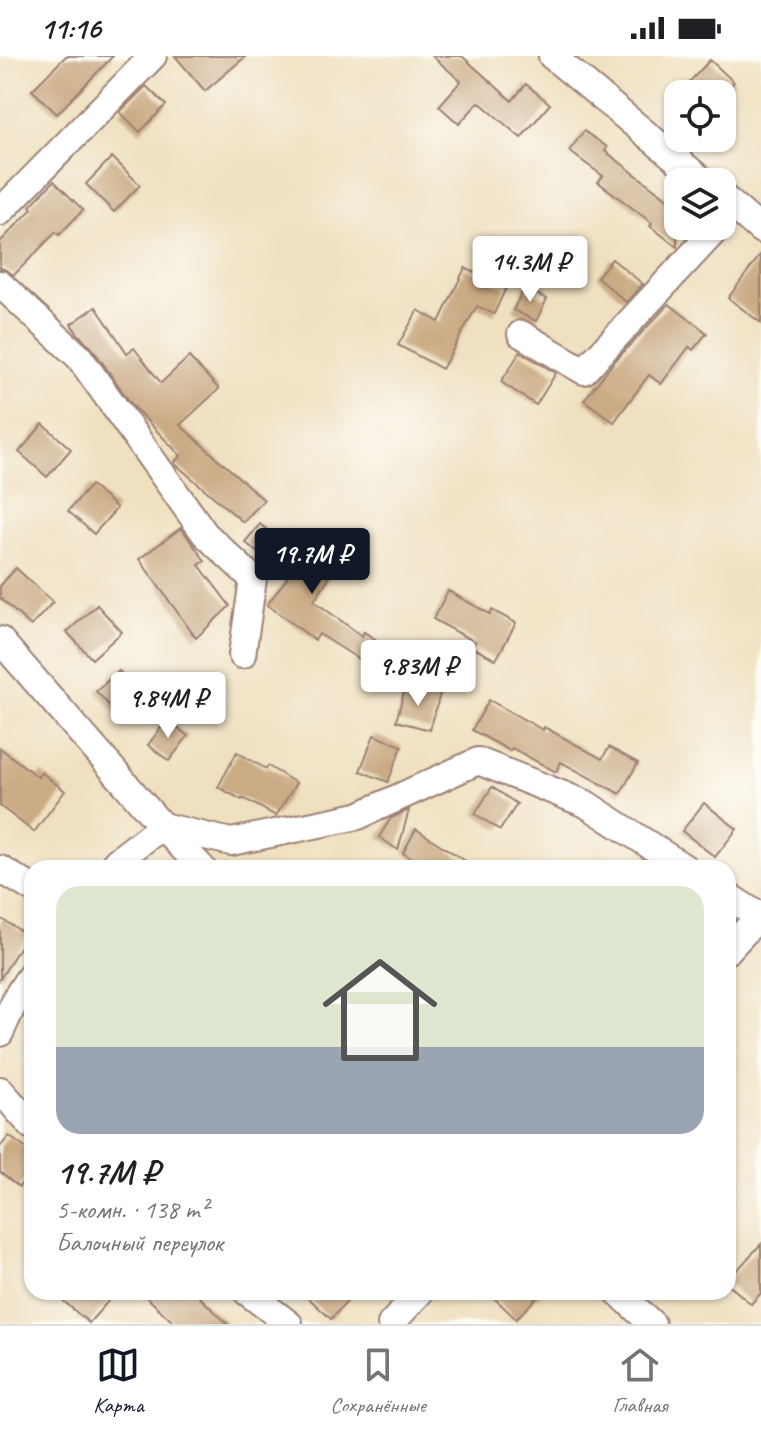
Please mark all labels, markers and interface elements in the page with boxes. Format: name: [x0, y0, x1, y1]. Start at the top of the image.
text: 11:16: [40, 9, 101, 47]
map controls: [664, 80, 736, 240]
button: locate: [664, 80, 736, 152]
button: layers: [664, 168, 736, 240]
pin: 14.3M ₽: [456, 236, 604, 304]
text: 14.3M ₽: [491, 245, 569, 278]
pin: 19.7M ₽: [238, 528, 386, 596]
text: 19.7M ₽: [273, 537, 351, 570]
pin: 9.83M ₽: [344, 640, 492, 708]
text: 9.83M ₽: [379, 649, 457, 682]
pin: 9.84M ₽: [94, 672, 242, 740]
text: 9.84M ₽: [129, 681, 207, 714]
icon: home: [308, 938, 452, 1082]
text: 19.7M ₽: [56, 1150, 159, 1193]
text: 5-комн. · 138 m²: [56, 1193, 208, 1226]
text: Балочный переулок: [56, 1226, 223, 1259]
tab: Карта: [93, 1343, 144, 1419]
tab: Сохранённые: [330, 1343, 426, 1419]
tab: Главная: [613, 1343, 668, 1419]

